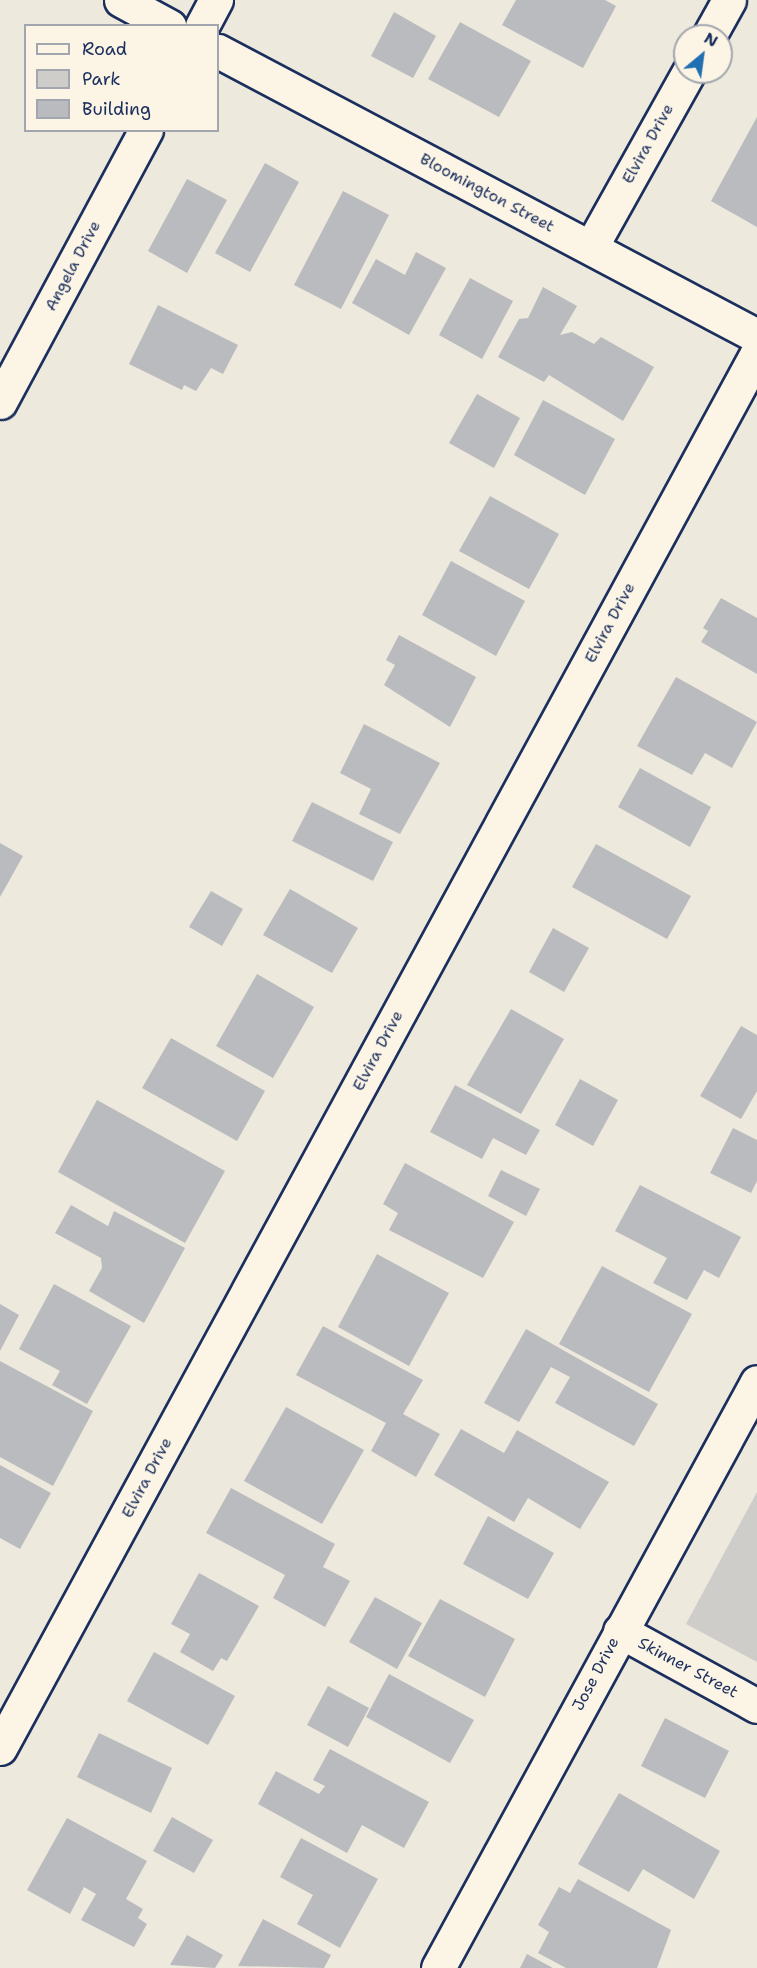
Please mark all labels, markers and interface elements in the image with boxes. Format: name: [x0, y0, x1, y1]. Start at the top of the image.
legend: [24, 24, 219, 132]
north arrow: [673, 24, 733, 84]
text: N: [700, 27, 722, 52]
text: Road: [82, 37, 127, 61]
text: Park: [82, 67, 121, 91]
text: Building: [82, 97, 151, 121]
street label: Elvira Drive: [618, 101, 678, 187]
street label: Bloomington Street: [416, 149, 558, 237]
street label: Angela Drive: [41, 218, 105, 314]
street label: Elvira Drive: [581, 580, 639, 666]
street label: Elvira Drive: [349, 1008, 407, 1094]
street label: Elvira Drive: [118, 1435, 176, 1521]
street label: Jose Drive: [569, 1634, 623, 1714]
street label: Skinner Street: [635, 1634, 741, 1702]

